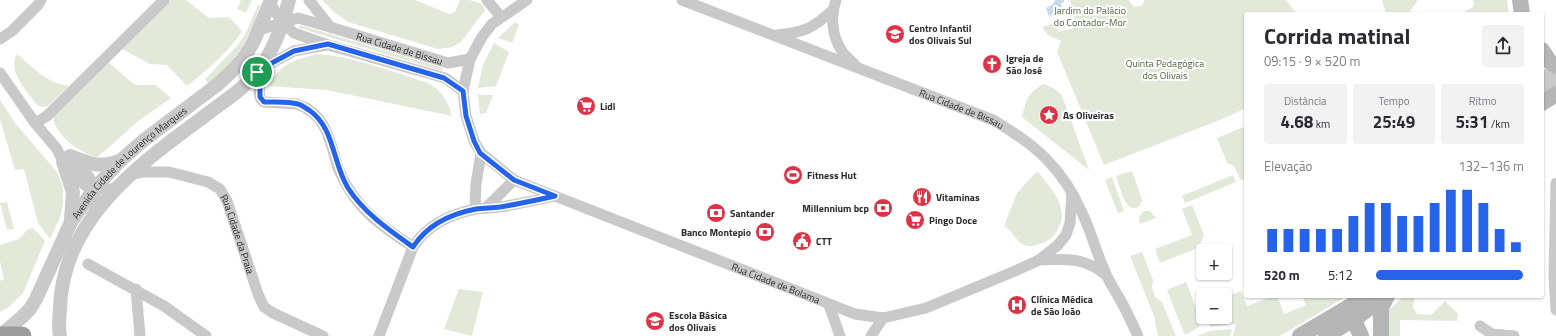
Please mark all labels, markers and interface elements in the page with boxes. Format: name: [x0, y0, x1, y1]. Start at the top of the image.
park label: Jardim do Palácio do Contador-Mor: [1054, 3, 1127, 30]
text: Corrida matinal: [1264, 19, 1410, 53]
place label: Centro Infantil dos Olivais Sul: [909, 21, 972, 48]
school or university icon: Centro Infantil dos Olivais Sul: [884, 23, 906, 45]
button: share: [1482, 25, 1524, 67]
street label: Rua Cidade de Bissau: [354, 28, 445, 69]
place label: Igreja de São José: [1006, 51, 1043, 78]
text: 09:15 · 9 × 520 m: [1264, 51, 1360, 71]
church icon: Igreja de São José: [981, 53, 1003, 75]
pin: [240, 55, 274, 89]
park label: Quinta Pedagógica dos Olivais: [1126, 56, 1204, 83]
icon: arrive: [246, 61, 268, 83]
street label: Rua Cidade de Bissau: [917, 85, 1007, 133]
text: Distância: [1284, 93, 1327, 109]
text: Tempo: [1378, 93, 1410, 109]
text: Ritmo: [1469, 93, 1497, 109]
supermarket icon: Lidl: [575, 95, 597, 117]
place label: Lidl: [600, 99, 616, 114]
street label: Avenida Cidade de Lourenço Marques: [68, 103, 191, 222]
place icon: As Oliveiras: [1038, 104, 1060, 126]
place label: As Oliveiras: [1063, 108, 1114, 123]
text: 4.68: [1280, 109, 1313, 135]
text: 25:49: [1373, 109, 1415, 135]
text: 5:31: [1455, 109, 1488, 135]
text: km: [1313, 116, 1330, 132]
text: /km: [1488, 116, 1510, 132]
text: Elevação: [1264, 156, 1312, 176]
text: 132–136 m: [1458, 156, 1524, 176]
sports icon: Fitness Hut: [782, 164, 804, 186]
place label: Fitness Hut: [807, 168, 857, 183]
restaurant icon: Vitaminas: [911, 186, 933, 208]
place label: Vitaminas: [936, 190, 980, 205]
street label: Rua Cidade da Praia: [217, 191, 258, 276]
bank icon: Millennium bcp: [872, 197, 894, 219]
place label: Millennium bcp: [802, 201, 870, 216]
bank icon: Santander: [705, 202, 727, 224]
place label: Santander: [730, 206, 775, 221]
supermarket icon: Pingo Doce: [904, 209, 926, 231]
place label: Pingo Doce: [929, 213, 977, 228]
bank icon: Banco Montepio: [754, 221, 776, 243]
place label: Banco Montepio: [681, 225, 751, 240]
public building icon: CTT: [791, 230, 813, 252]
place label: CTT: [816, 234, 833, 249]
map controls: [1196, 244, 1232, 324]
button: +: [1196, 244, 1232, 280]
street label: Rua Cidade de Bolama: [729, 259, 822, 308]
text: 520 m: [1264, 265, 1300, 285]
text: 5:12: [1328, 265, 1353, 285]
button: −: [1196, 288, 1232, 324]
place label: Clínica Médica de São João: [1031, 292, 1093, 319]
hospital icon: Clínica Médica de São João: [1006, 294, 1028, 316]
place label: Escola Básica dos Olivais: [669, 308, 727, 335]
school or university icon: Escola Básica dos Olivais: [644, 310, 666, 332]

